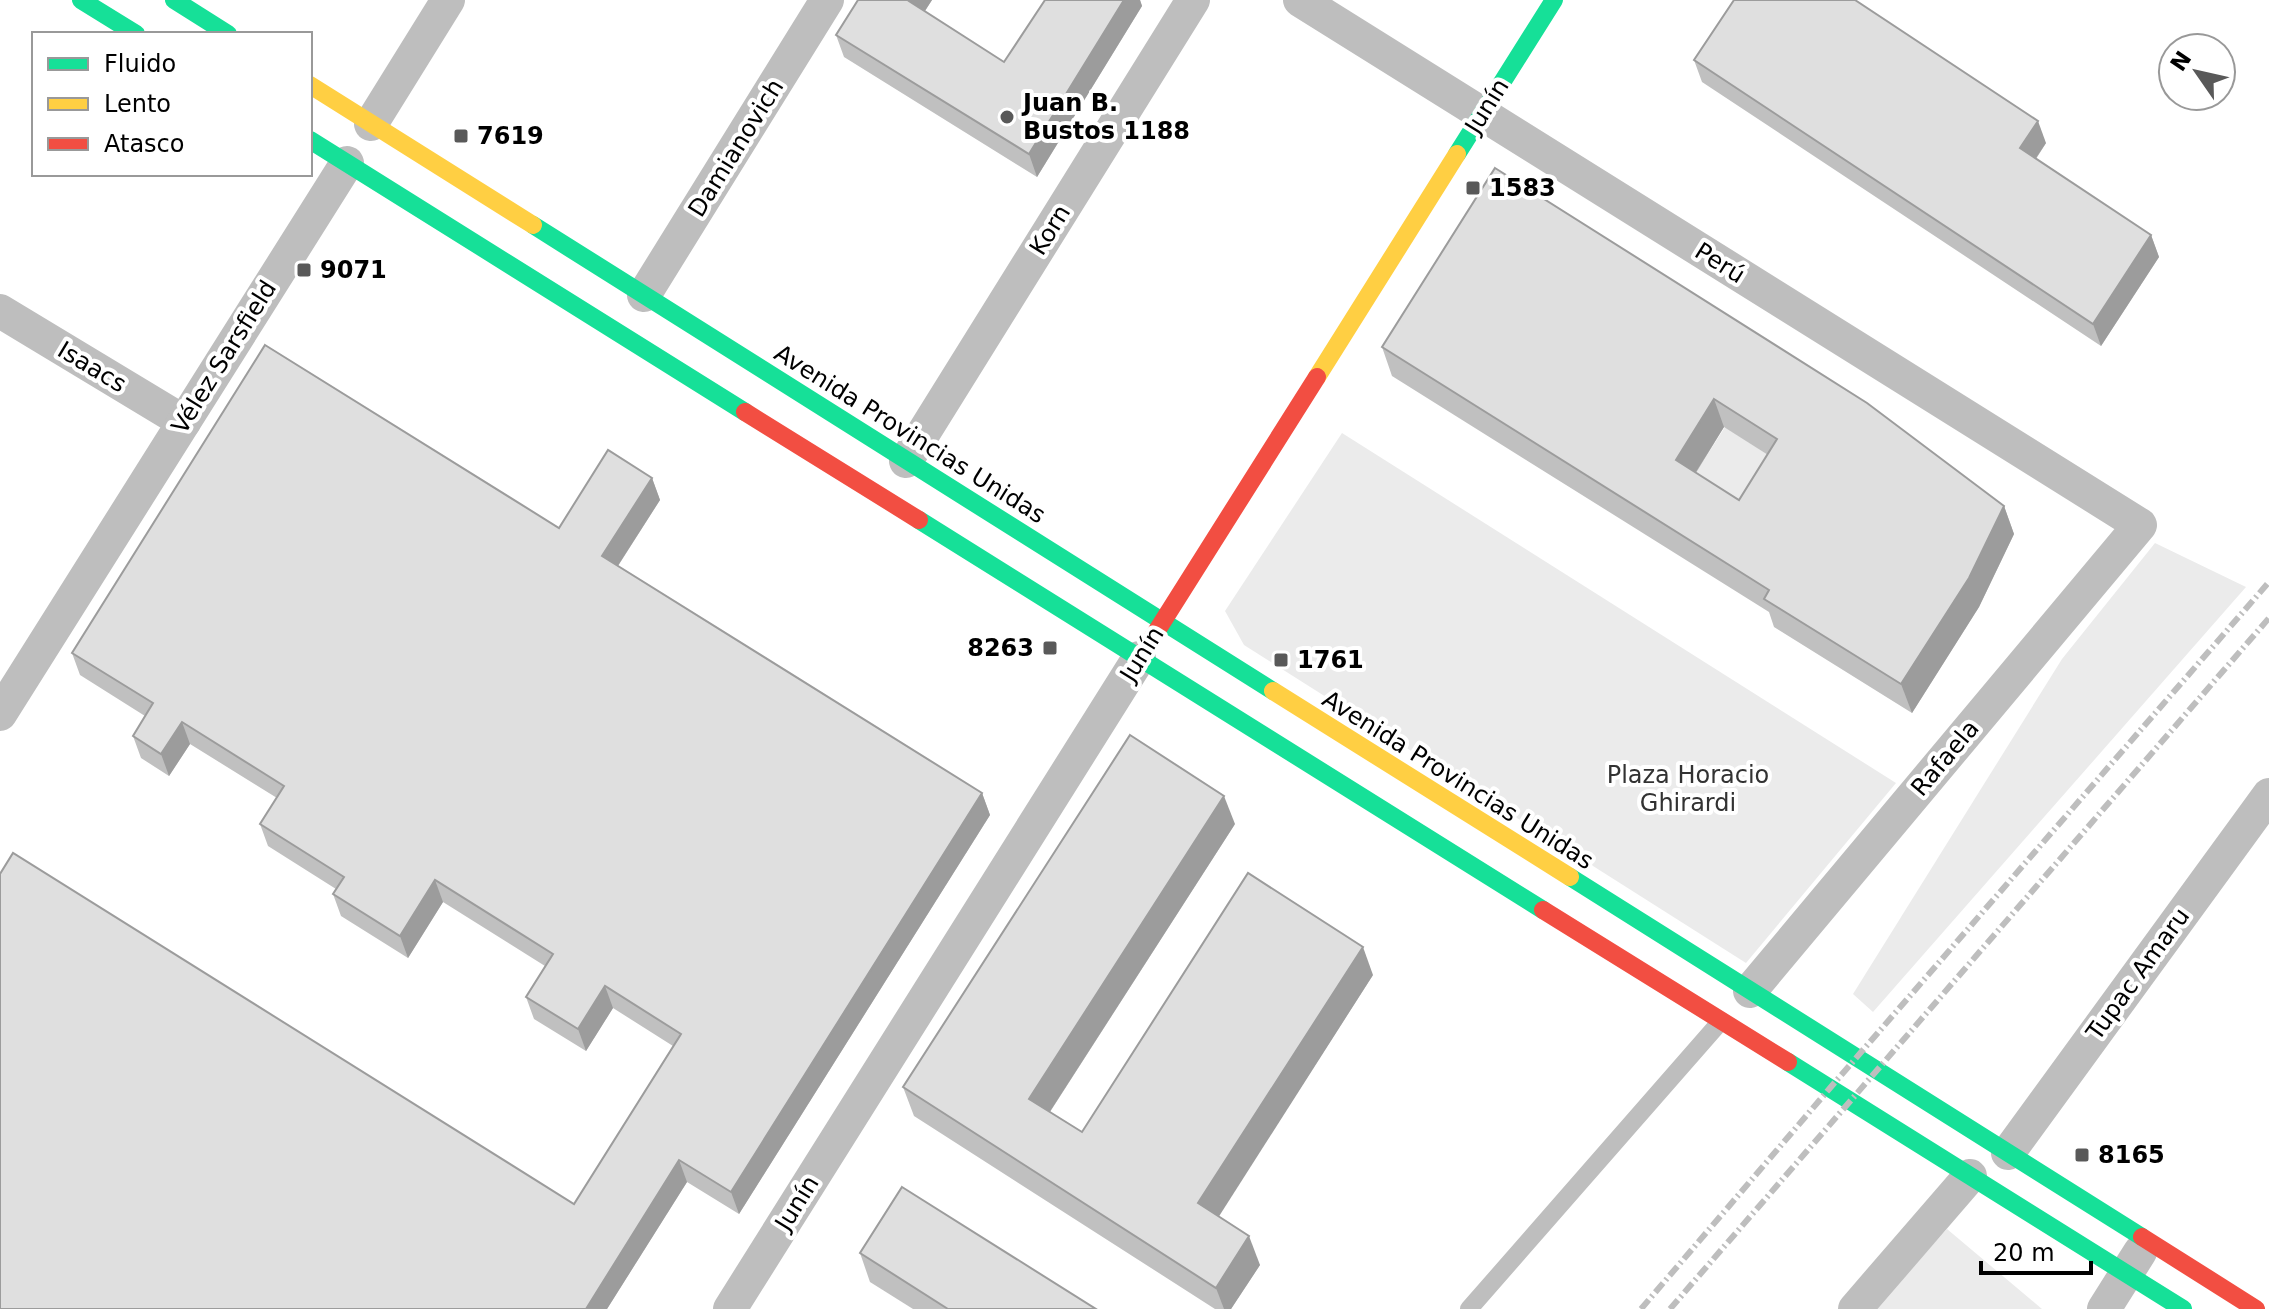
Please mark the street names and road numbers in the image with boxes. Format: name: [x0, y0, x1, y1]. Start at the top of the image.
street label: Junín: [1458, 73, 1515, 140]
street label: Damianovich: [682, 74, 790, 222]
street label: Korn: [1024, 200, 1076, 260]
street label: Perú: [1690, 237, 1750, 289]
street label: Vélez Sarsfield: [166, 275, 282, 439]
street label: Isaacs: [53, 336, 131, 398]
street label: Avenida Provincias Unidas: [769, 339, 1051, 529]
street label: Junín: [1113, 621, 1170, 688]
street label: Avenida Provincias Unidas: [1317, 685, 1599, 875]
street label: Rafaela: [1905, 714, 1985, 802]
street label: Tupac Amaru: [2080, 902, 2195, 1046]
street label: Junín: [768, 1170, 825, 1237]

